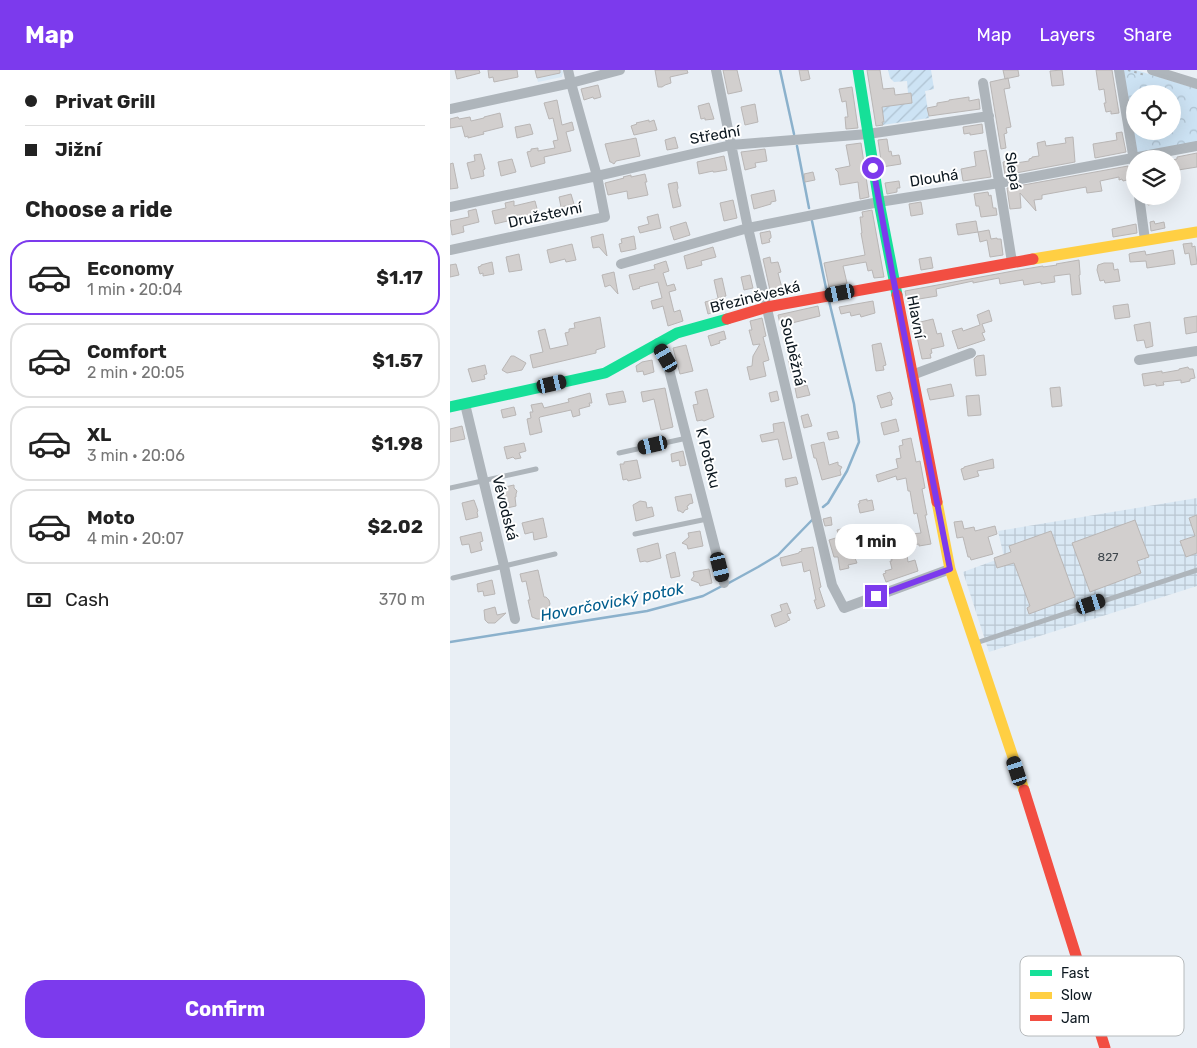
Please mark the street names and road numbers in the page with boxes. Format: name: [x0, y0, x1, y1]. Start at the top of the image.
street label: Střední: [688, 121, 743, 148]
street label: Slepá: [1001, 151, 1025, 191]
street label: Dlouhá: [908, 165, 960, 191]
street label: Družstevní: [506, 198, 585, 232]
street label: Březiněveská: [708, 277, 802, 317]
street label: Hlavní: [903, 294, 929, 341]
street label: Souběžná: [776, 316, 810, 388]
street label: K Potoku: [692, 426, 724, 490]
street label: Vévodská: [488, 474, 522, 542]

